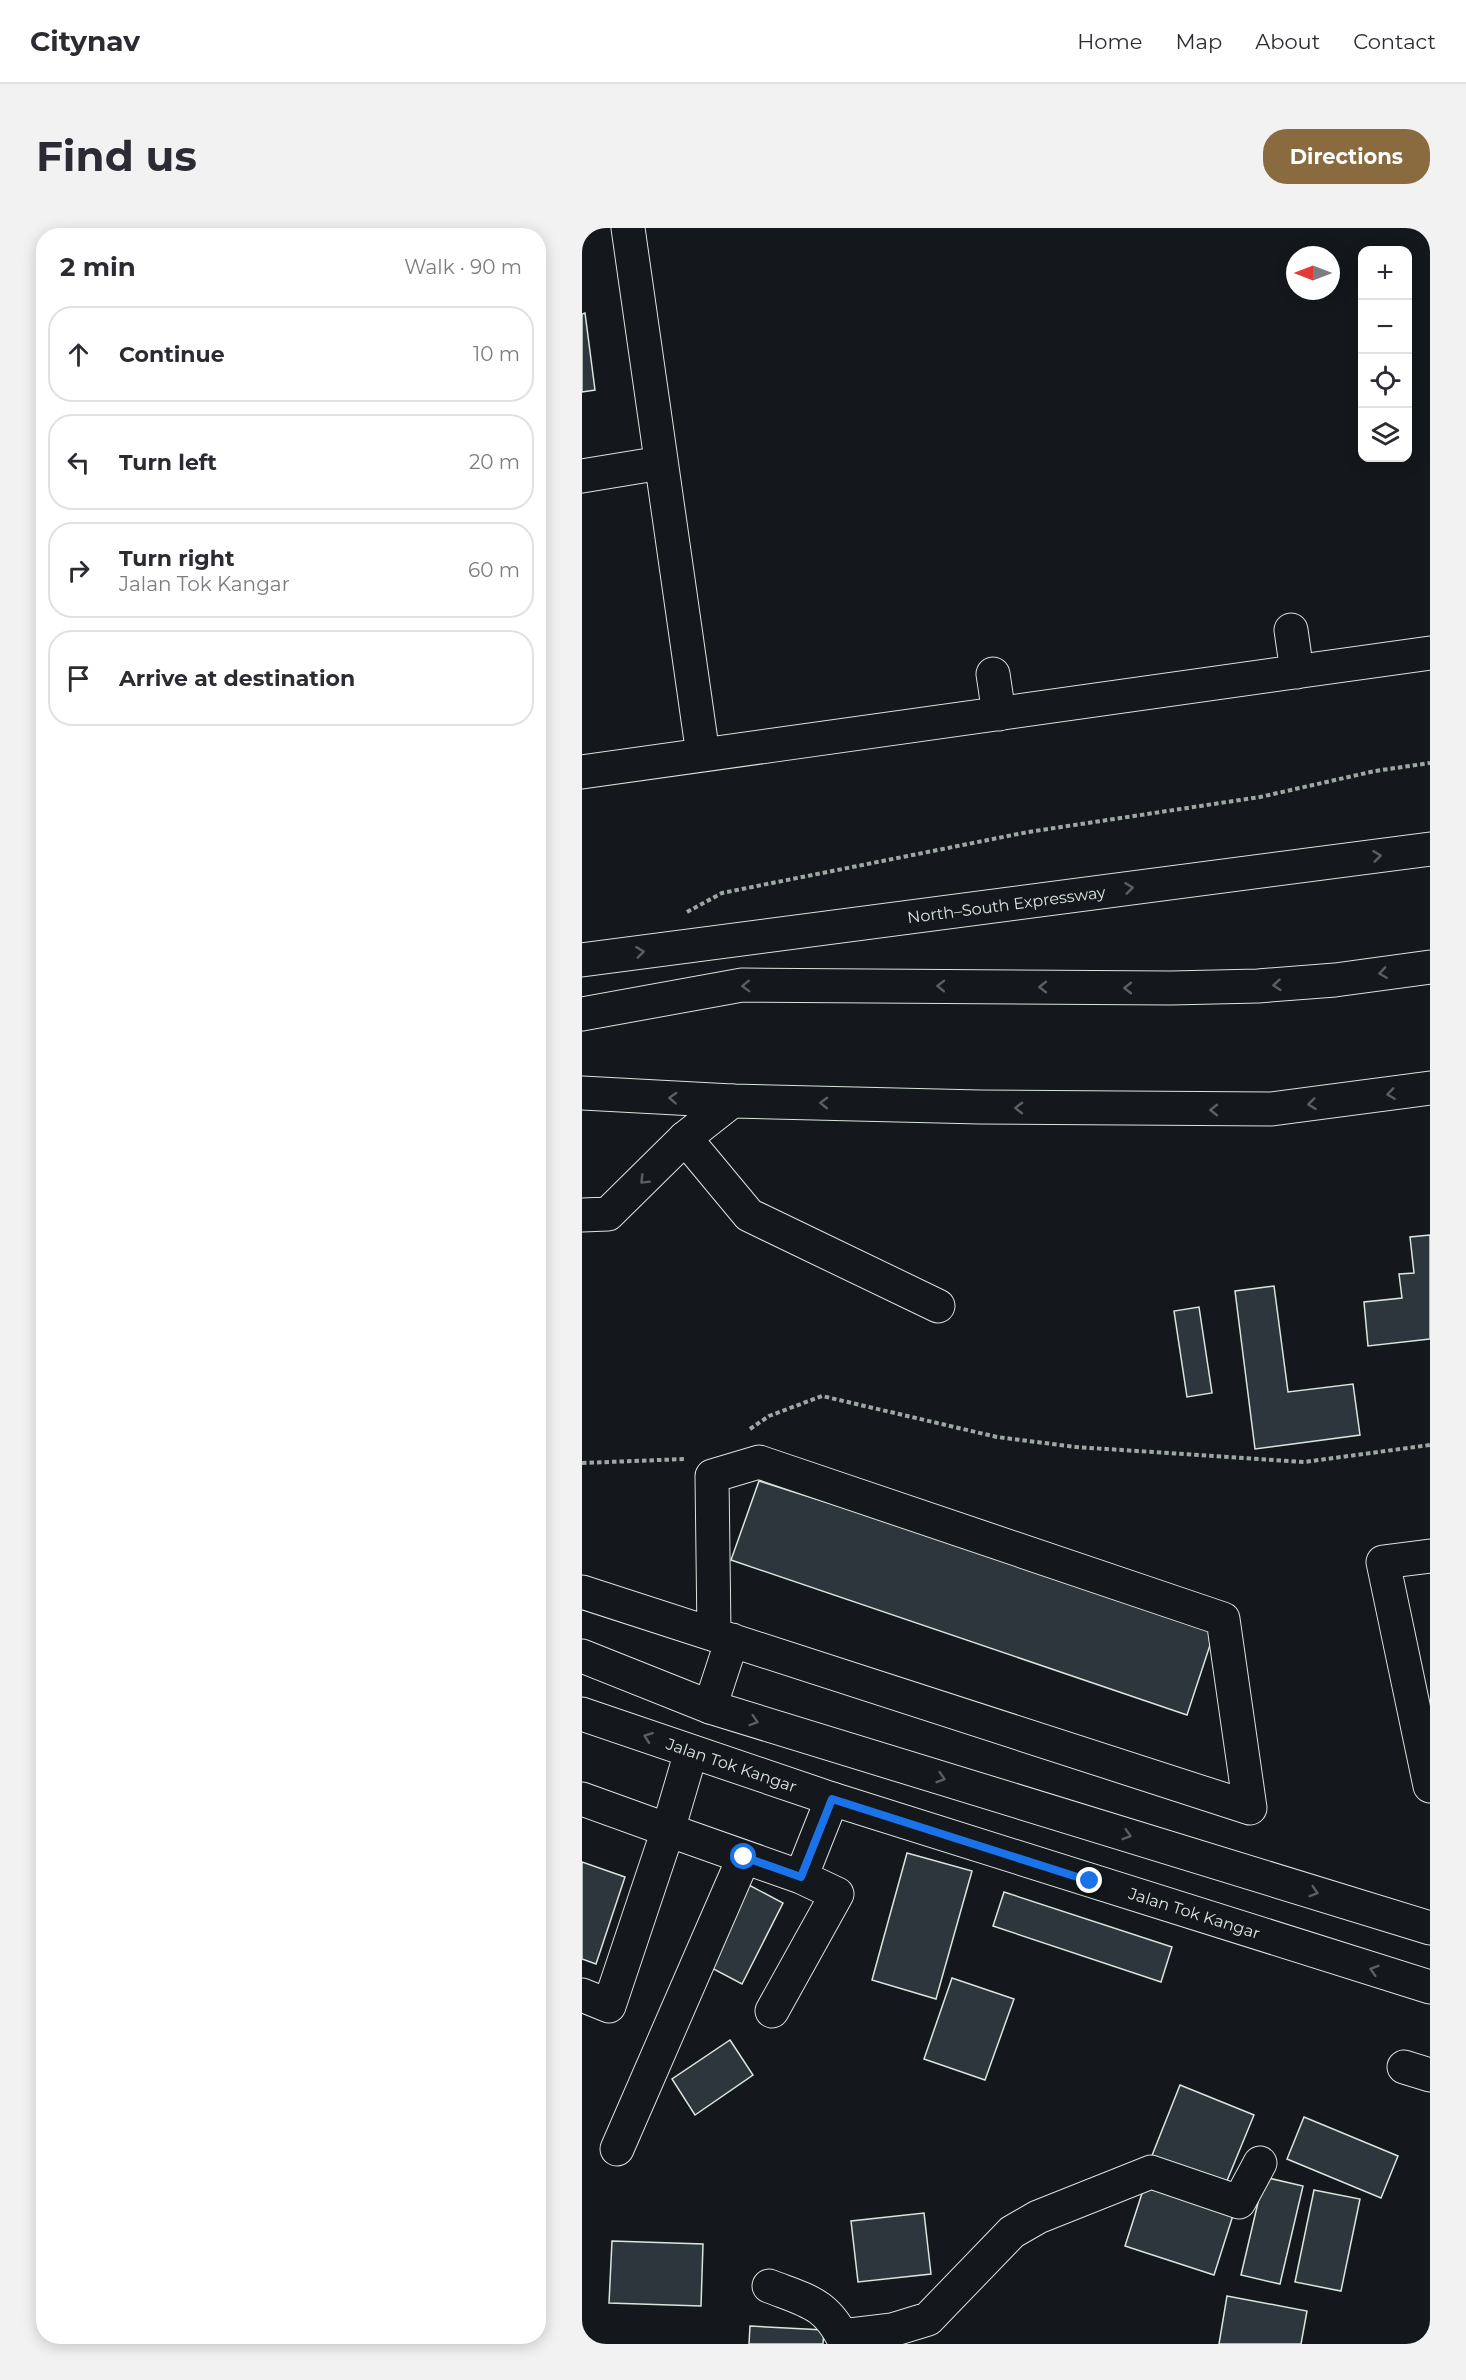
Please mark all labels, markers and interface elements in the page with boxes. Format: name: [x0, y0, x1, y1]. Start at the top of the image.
text: Citynav: [30, 24, 140, 58]
text: Home: [1077, 29, 1142, 54]
text: Map: [1175, 29, 1222, 54]
text: About: [1255, 29, 1320, 54]
text: Contact: [1353, 29, 1436, 54]
button: Directions: [1263, 129, 1430, 184]
text: Find us: [36, 130, 197, 182]
north arrow: [1286, 246, 1340, 300]
map controls: [1358, 246, 1412, 462]
button: +: [1358, 246, 1412, 300]
text: 2 min: [60, 251, 136, 283]
text: Walk · 90 m: [404, 255, 522, 279]
button: −: [1358, 300, 1412, 354]
icon: ahead: [62, 338, 95, 371]
text: Continue: [119, 341, 225, 368]
text: 10 m: [473, 342, 520, 366]
button: locate: [1358, 354, 1412, 408]
button: layers: [1358, 408, 1412, 462]
icon: left: [62, 446, 95, 479]
text: Turn left: [119, 449, 217, 476]
text: 20 m: [469, 450, 520, 474]
text: Turn right: [119, 545, 234, 572]
icon: right: [62, 554, 95, 587]
text: 60 m: [468, 558, 520, 582]
text: Jalan Tok Kangar: [119, 572, 290, 596]
icon: arrive: [62, 662, 95, 695]
text: Arrive at destination: [119, 665, 355, 692]
one-way arrow: [1372, 851, 1381, 863]
street label: North–South Expressway: [906, 883, 1107, 927]
one-way arrow: [1124, 883, 1133, 895]
one-way arrow: [635, 946, 645, 958]
one-way arrow: [1378, 967, 1387, 979]
one-way arrow: [1272, 978, 1281, 991]
one-way arrow: [742, 979, 751, 992]
one-way arrow: [937, 980, 946, 992]
one-way arrow: [1039, 981, 1048, 993]
one-way arrow: [1124, 982, 1133, 994]
one-way arrow: [1386, 1087, 1395, 1099]
one-way arrow: [669, 1092, 678, 1105]
one-way arrow: [820, 1097, 829, 1110]
one-way arrow: [1307, 1098, 1316, 1110]
one-way arrow: [1015, 1102, 1024, 1114]
one-way arrow: [1209, 1104, 1218, 1116]
one-way arrow: [641, 1172, 652, 1183]
one-way arrow: [748, 1714, 759, 1726]
one-way arrow: [644, 1732, 654, 1745]
street label: Jalan Tok Kangar: [663, 1734, 799, 1796]
one-way arrow: [935, 1771, 946, 1783]
one-way arrow: [1121, 1828, 1132, 1840]
route start: [730, 1843, 756, 1869]
route end: [1076, 1867, 1102, 1893]
street label: Jalan Tok Kangar: [1125, 1884, 1262, 1943]
one-way arrow: [1308, 1885, 1319, 1897]
one-way arrow: [1369, 1965, 1380, 1977]

